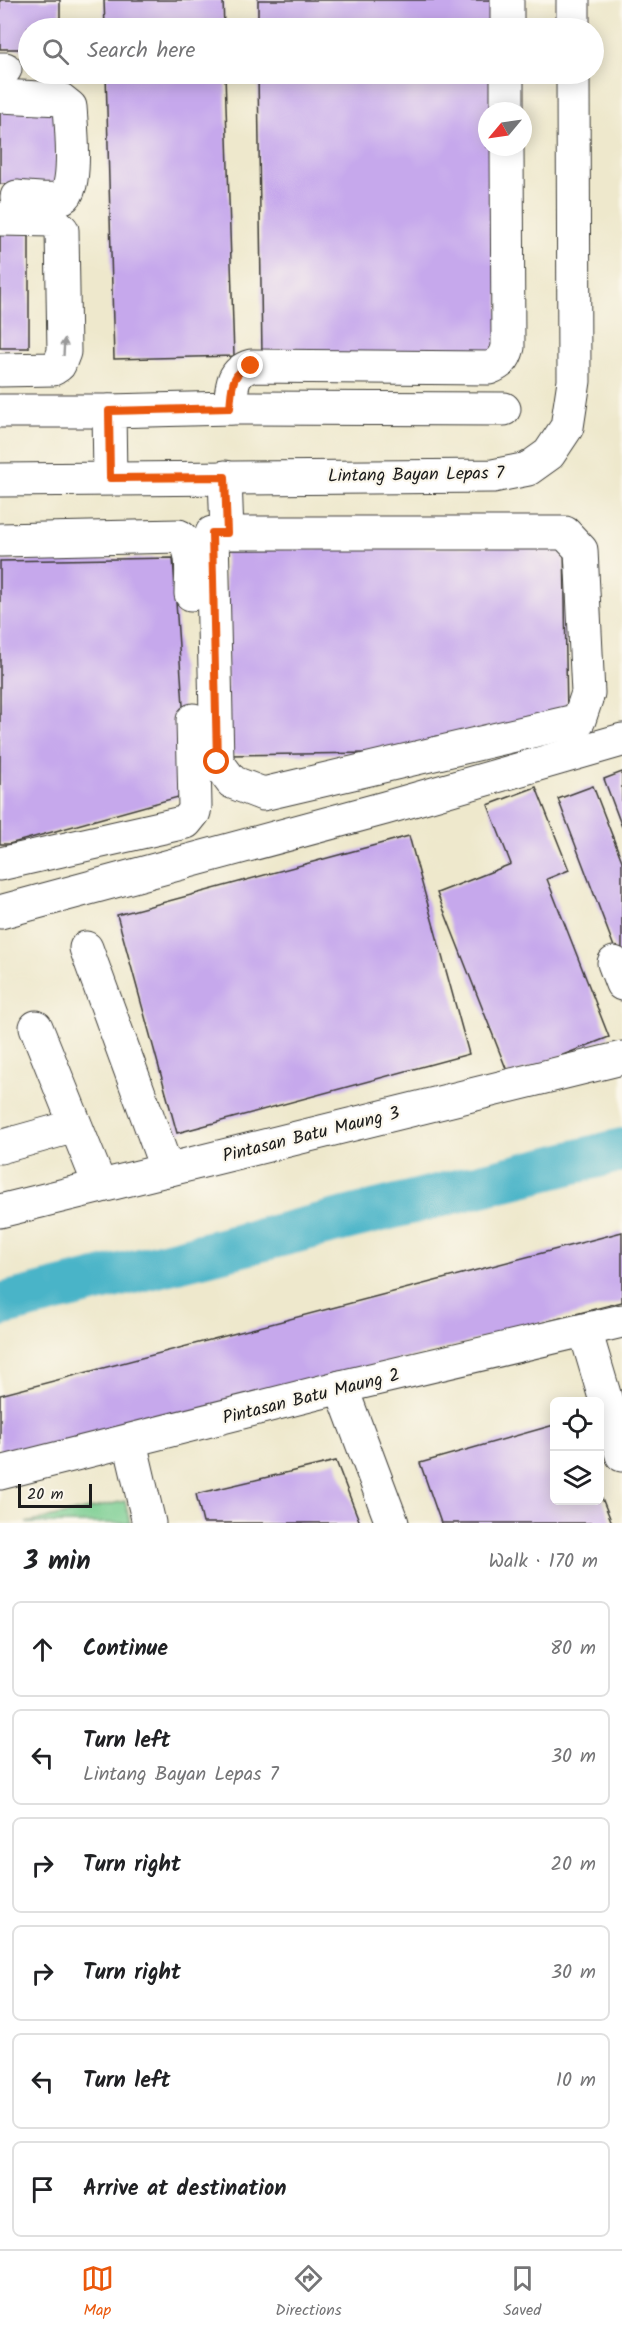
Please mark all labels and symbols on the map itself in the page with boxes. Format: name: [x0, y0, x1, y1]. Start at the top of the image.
north arrow: [478, 102, 532, 156]
one-way arrow: [59, 337, 68, 356]
route end: [237, 352, 263, 378]
street label: Lintang Bayan Lepas 7: [328, 459, 505, 492]
route start: [203, 748, 229, 774]
street label: Pintasan Batu Maung 3: [220, 1099, 403, 1172]
street label: Pintasan Batu Maung 2: [220, 1361, 403, 1434]
scale bar: [18, 1481, 92, 1508]

